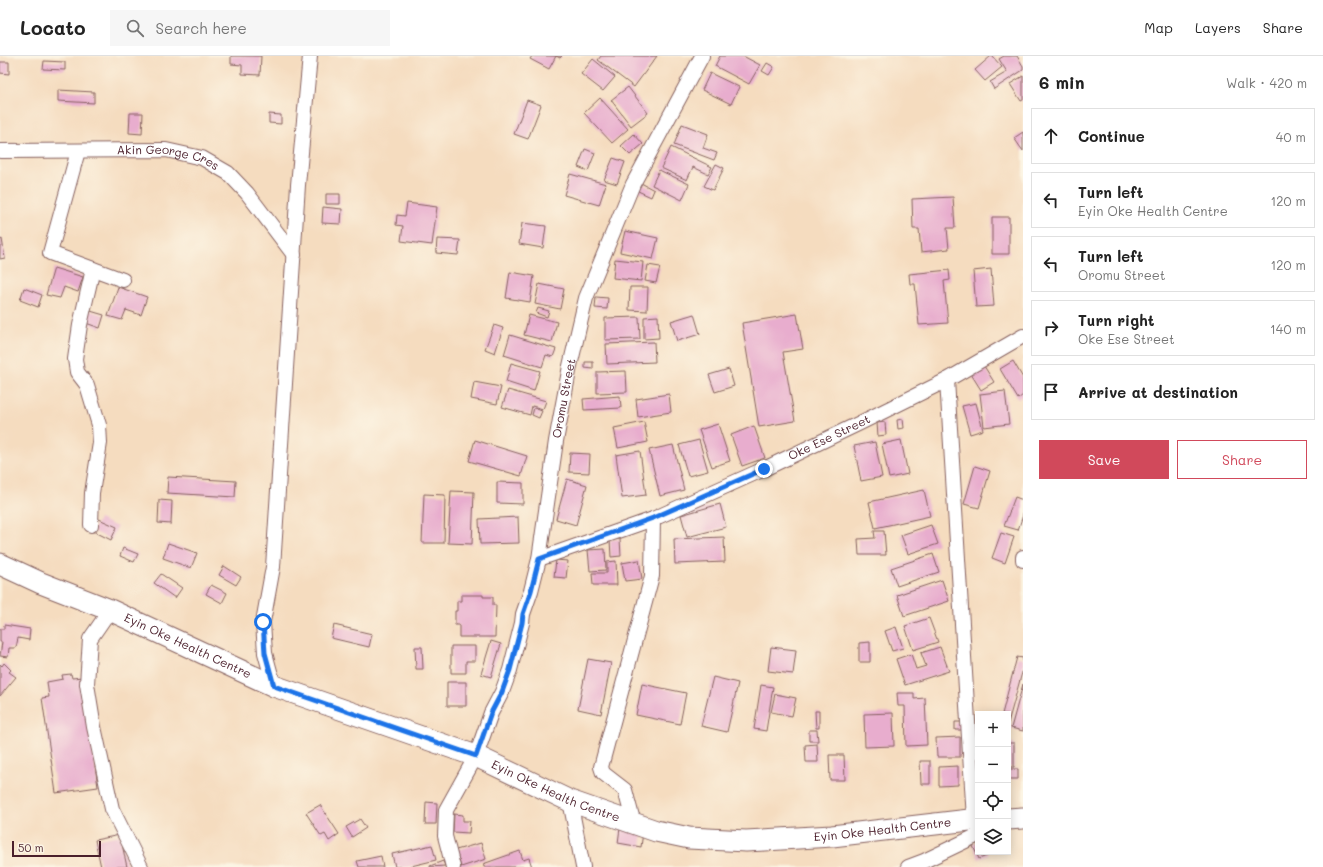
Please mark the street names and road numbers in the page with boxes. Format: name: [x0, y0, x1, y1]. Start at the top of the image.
street label: Akin George Cres: [117, 141, 223, 173]
street label: Oromu Street: [548, 357, 579, 439]
street label: Oke Ese Street: [785, 410, 873, 463]
street label: Eyin Oke Health Centre: [122, 609, 254, 681]
street label: Eyin Oke Health Centre: [489, 756, 622, 825]
street label: Eyin Oke Health Centre: [813, 813, 952, 844]

